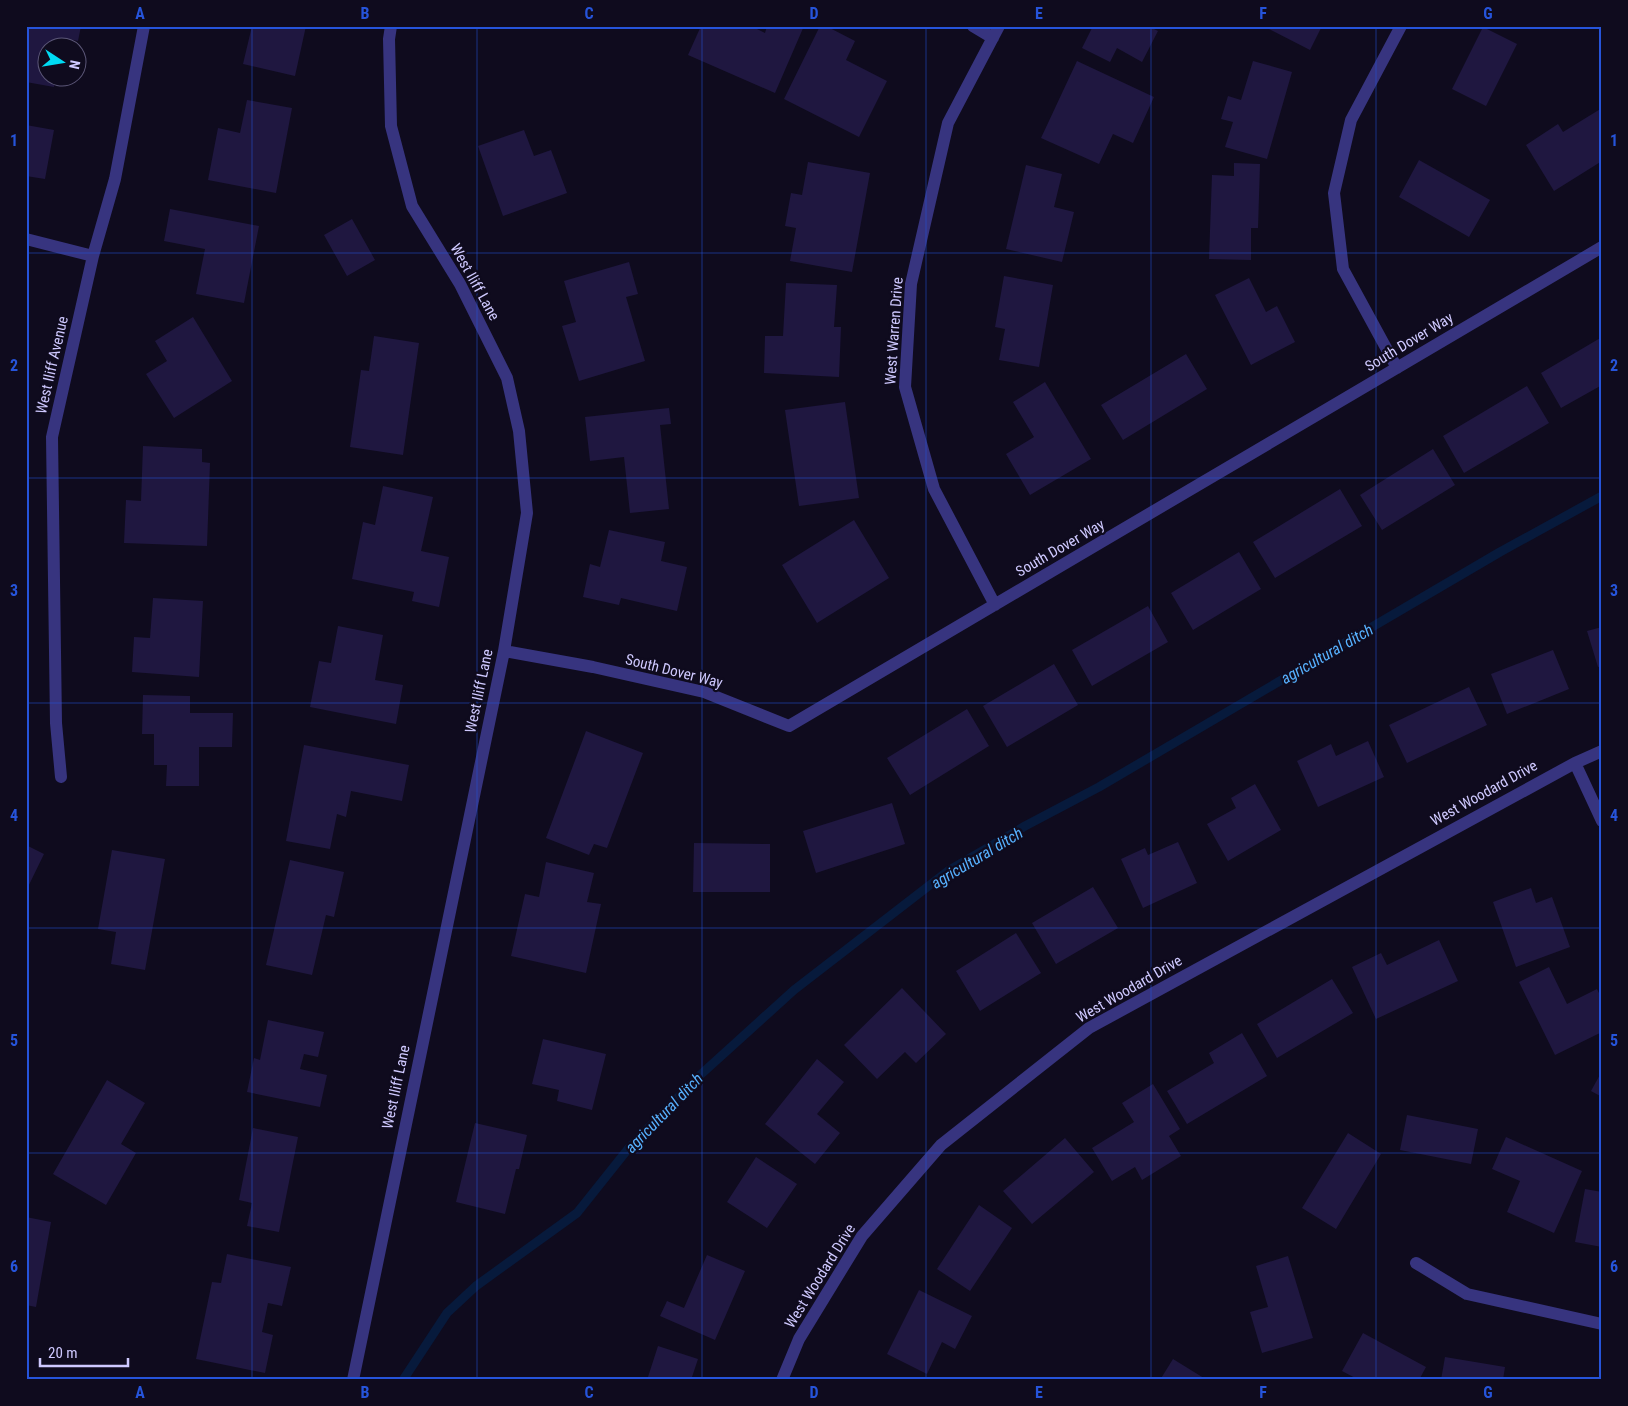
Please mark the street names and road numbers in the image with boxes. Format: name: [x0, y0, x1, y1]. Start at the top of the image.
street label: West Iliff Lane: [446, 240, 504, 324]
street label: West Warren Drive: [881, 277, 907, 385]
street label: South Dover Way: [1362, 309, 1456, 375]
street label: West Iliff Avenue: [32, 314, 72, 416]
street label: South Dover Way: [1012, 515, 1108, 581]
street label: West Iliff Lane: [461, 647, 497, 735]
street label: South Dover Way: [624, 650, 724, 692]
street label: West Woodard Drive: [1428, 756, 1540, 830]
street label: West Woodard Drive: [1073, 951, 1185, 1027]
street label: West Iliff Lane: [378, 1043, 414, 1131]
street label: West Woodard Drive: [781, 1221, 859, 1331]

